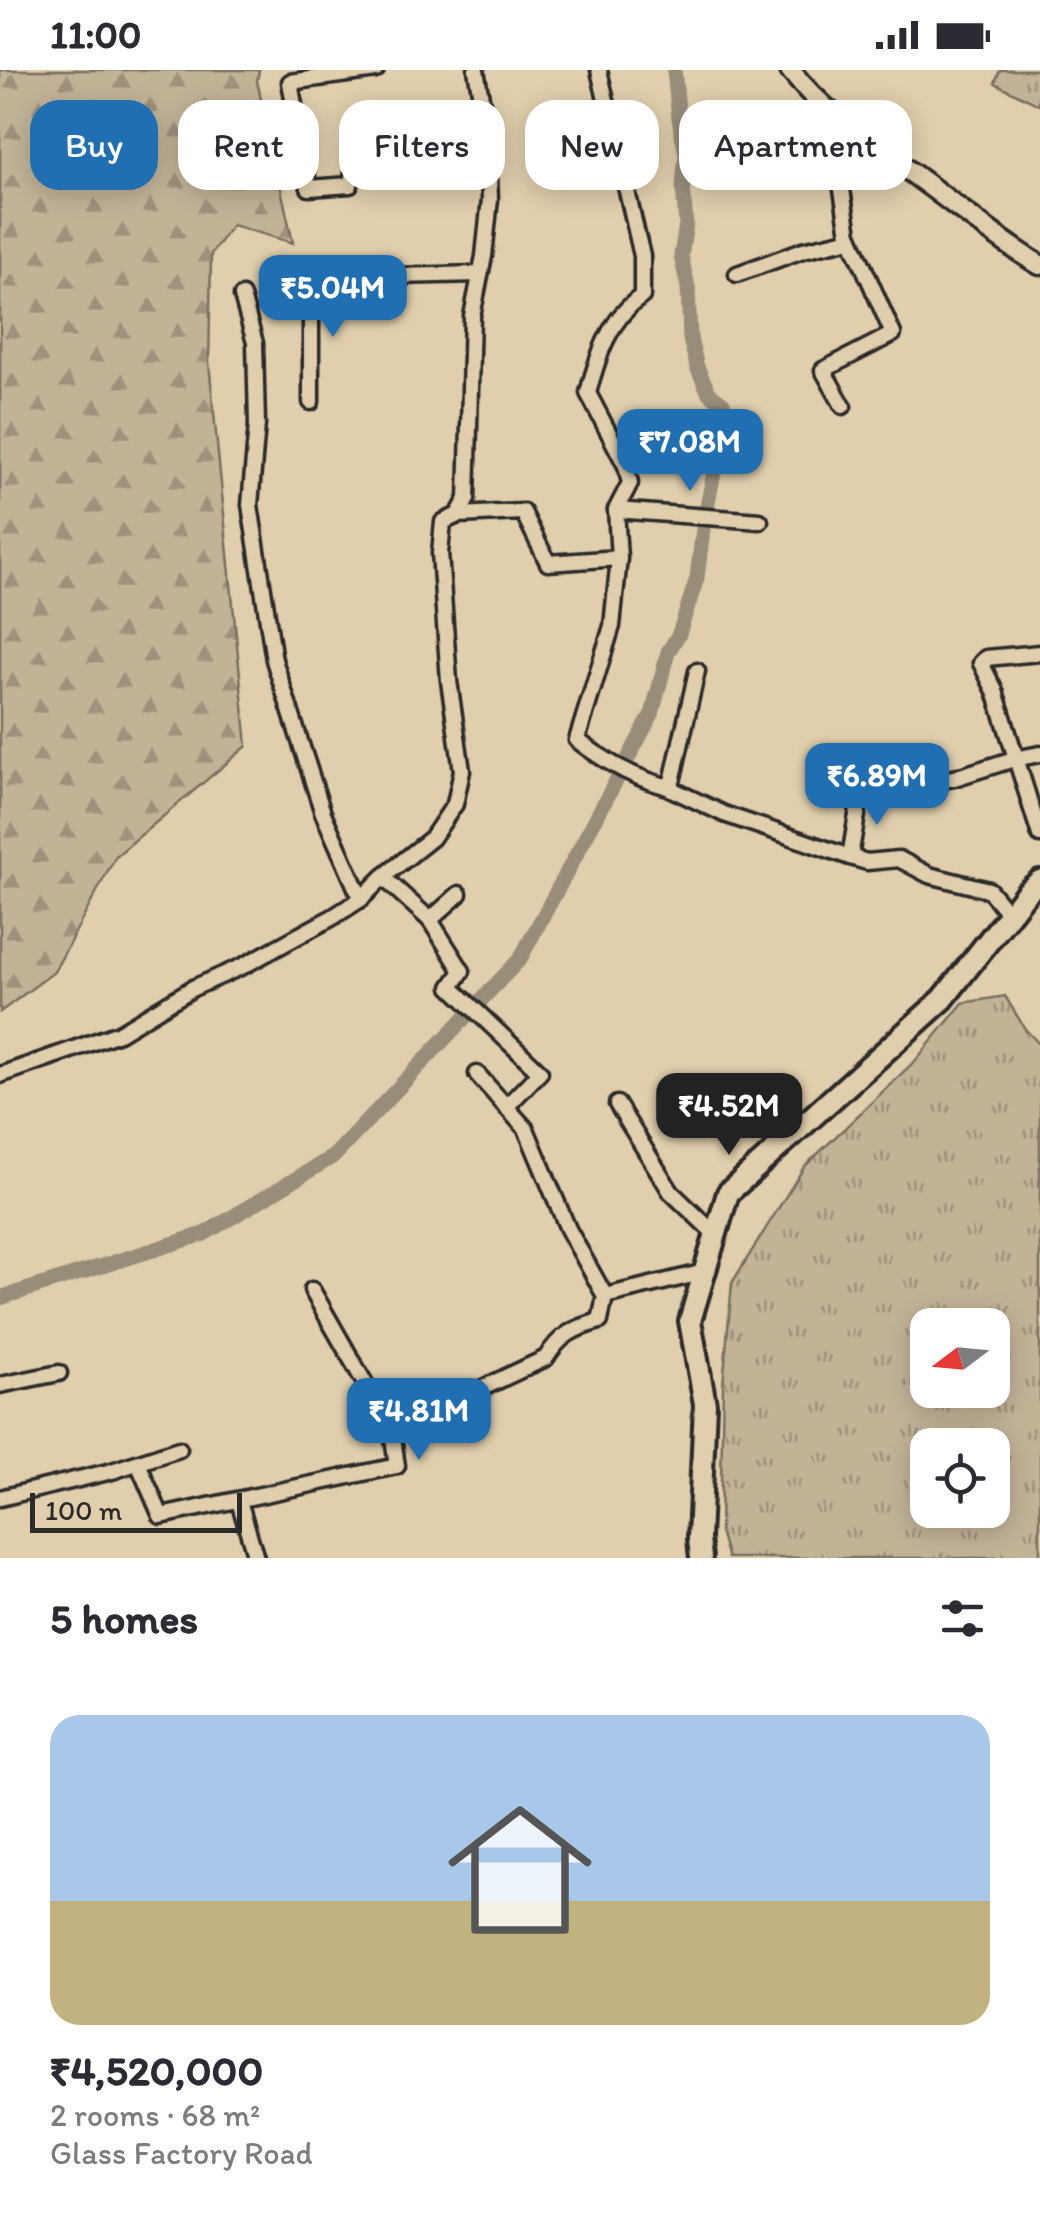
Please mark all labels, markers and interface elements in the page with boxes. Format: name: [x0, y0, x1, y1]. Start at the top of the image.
text: 11:00: [50, 12, 141, 58]
chip: Buy: [30, 100, 158, 190]
chip: Rent: [178, 100, 319, 190]
chip: Filters: [339, 100, 505, 190]
chip: New: [525, 100, 659, 190]
chip: Apartment: [679, 100, 912, 190]
pin: ₹5.04M: [252, 255, 414, 340]
text: ₹5.04M: [281, 268, 385, 306]
pin: ₹7.08M: [609, 409, 771, 494]
text: ₹7.08M: [639, 422, 741, 460]
pin: ₹6.89M: [796, 743, 958, 828]
text: ₹6.89M: [827, 756, 927, 794]
pin: ₹4.52M: [648, 1073, 810, 1158]
text: ₹4.52M: [678, 1086, 780, 1124]
north arrow: [910, 1308, 1010, 1408]
map controls: [910, 1308, 1010, 1528]
pin: ₹4.81M: [338, 1378, 500, 1463]
text: ₹4.81M: [369, 1391, 469, 1429]
button: locate: [910, 1428, 1010, 1528]
scale bar: [30, 1488, 242, 1532]
text: 100 m: [45, 1493, 122, 1527]
icon: filters: [935, 1591, 990, 1646]
text: 5 homes: [50, 1593, 198, 1644]
icon: home: [430, 1780, 610, 1960]
text: ₹4,520,000: [50, 2045, 263, 2096]
text: 2 rooms · 68 m²: [50, 2096, 260, 2134]
text: Glass Factory Road: [50, 2134, 313, 2172]

